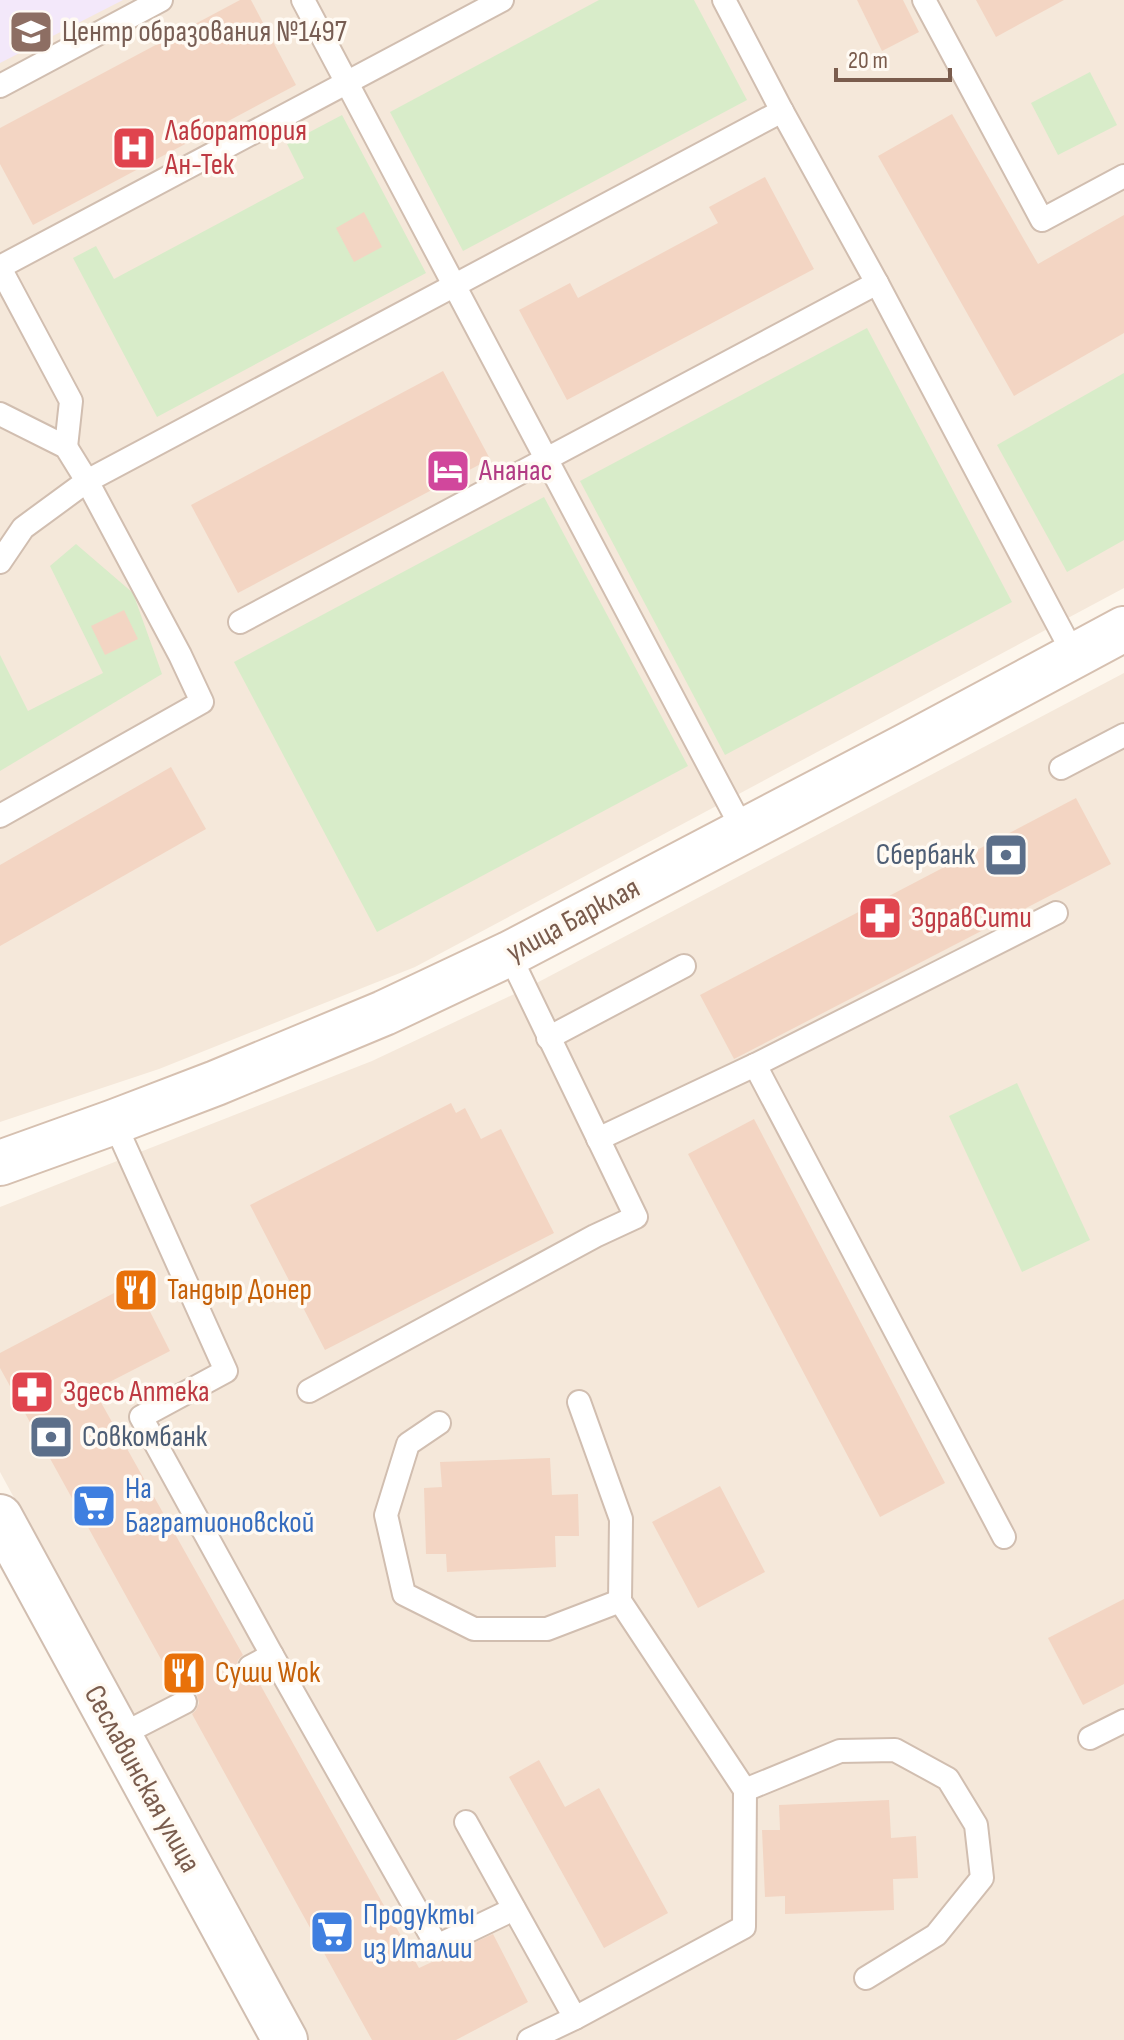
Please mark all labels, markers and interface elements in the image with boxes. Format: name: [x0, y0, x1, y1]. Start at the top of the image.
school or university icon: Центр образования №1497: [7, 8, 55, 56]
place label: Центр образования №1497: [62, 14, 347, 50]
scale bar: [836, 32, 950, 82]
text: 20 m: [848, 46, 888, 75]
place label: Лаборатория Ан-Тек: [164, 113, 307, 183]
hospital icon: Лаборатория Ан-Тек: [110, 124, 158, 172]
hotel icon: Ананас: [424, 447, 472, 495]
place label: Ананас: [478, 453, 553, 489]
bank icon: Сбербанк: [982, 831, 1030, 879]
place label: Сбербанк: [876, 837, 976, 873]
street label: улица Барклая: [500, 870, 646, 970]
pharmacy icon: ЗдравСити: [856, 894, 904, 942]
place label: ЗдравСити: [911, 900, 1032, 936]
restaurant icon: Тандыр Донер: [112, 1266, 160, 1314]
place label: Тандыр Донер: [167, 1272, 312, 1308]
pharmacy icon: Здесь Аптека: [8, 1368, 56, 1416]
place label: Здесь Аптека: [63, 1374, 210, 1410]
bank icon: Совкомбанк: [27, 1413, 75, 1461]
place label: Совкомбанк: [82, 1419, 208, 1455]
place label: На Багратионовской: [125, 1471, 314, 1541]
supermarket icon: На Багратионовской: [70, 1482, 118, 1530]
restaurant icon: Суши Wok: [160, 1649, 208, 1697]
place label: Суши Wok: [215, 1655, 321, 1691]
street label: Сеславинская улица: [76, 1679, 208, 1879]
place label: Продукты из Италии: [363, 1897, 475, 1967]
supermarket icon: Продукты из Италии: [308, 1908, 356, 1956]

